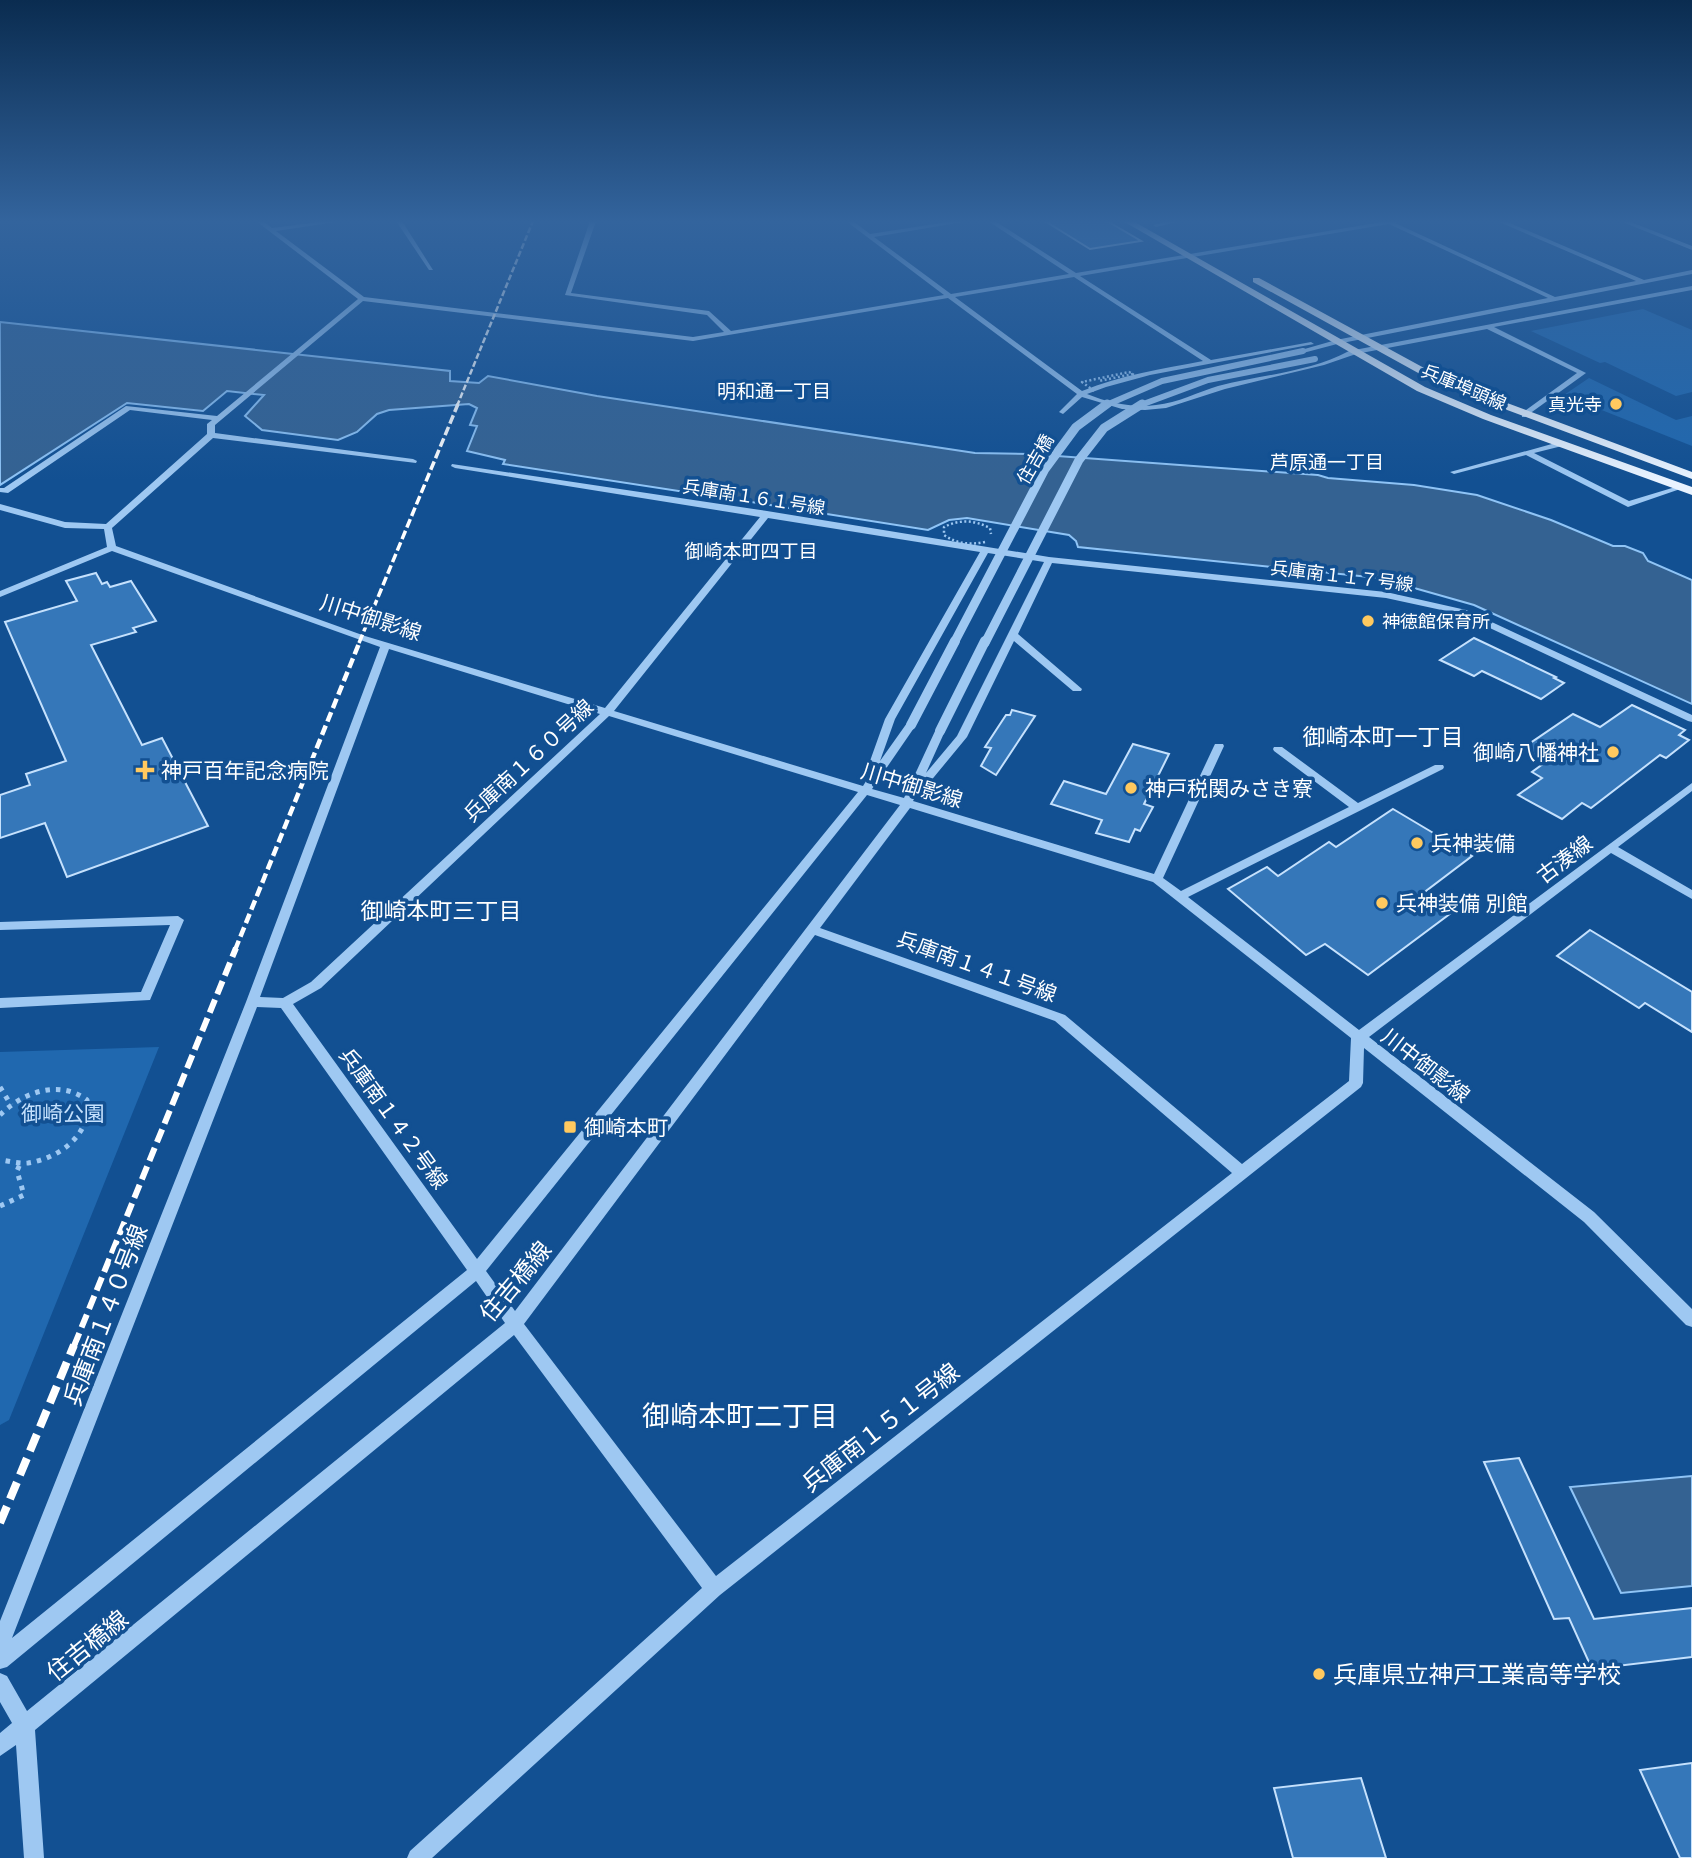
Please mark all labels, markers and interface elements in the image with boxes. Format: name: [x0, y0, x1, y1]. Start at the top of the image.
street label: 兵庫埠頭線: [1418, 359, 1510, 415]
district label: 明和通一丁目: [717, 379, 831, 403]
place label: 真光寺: [1548, 393, 1602, 416]
marker: 真光寺: [1608, 396, 1624, 412]
street label: 住吉橋: [1012, 430, 1058, 488]
district label: 芦原通一丁目: [1270, 450, 1384, 474]
street label: 兵庫南１６１号線: [681, 474, 827, 520]
district label: 御崎本町四丁目: [684, 539, 818, 563]
street label: 兵庫南１１７号線: [1269, 556, 1415, 596]
street label: 川中御影線: [317, 588, 425, 646]
place label: 神徳館保育所: [1382, 610, 1490, 633]
marker: 神徳館保育所: [1360, 613, 1376, 629]
street label: 兵庫南１６０号線: [458, 693, 598, 827]
district label: 御崎本町一丁目: [1303, 722, 1464, 751]
place label: 御崎八幡神社: [1473, 739, 1599, 765]
marker: 御崎八幡神社: [1605, 744, 1621, 760]
place label: 神戸百年記念病院: [161, 757, 329, 783]
street label: 川中御影線: [858, 757, 966, 813]
marker: 神戸百年記念病院: [135, 760, 155, 780]
place label: 神戸税関みさき寮: [1145, 775, 1313, 801]
marker: 神戸税関みさき寮: [1123, 780, 1139, 796]
place label: 兵神装備: [1431, 830, 1515, 856]
street label: 古湊線: [1531, 830, 1597, 888]
marker: 兵神装備: [1409, 835, 1425, 851]
place label: 兵神装備 別館: [1396, 890, 1527, 916]
marker: 兵神装備 別館: [1374, 895, 1390, 911]
district label: 御崎本町三丁目: [361, 896, 522, 925]
street label: 兵庫南１４１号線: [894, 925, 1060, 1007]
street label: 川中御影線: [1377, 1022, 1475, 1108]
street label: 兵庫南１４２号線: [334, 1042, 454, 1194]
park label: 御崎公園: [21, 1100, 105, 1126]
place label: 御崎本町: [584, 1114, 668, 1140]
marker: 御崎本町: [562, 1119, 578, 1135]
street label: 兵庫南１４０号線: [57, 1220, 153, 1410]
street label: 住吉橋線: [473, 1235, 557, 1327]
street label: 兵庫南１５１号線: [795, 1356, 965, 1498]
district label: 御崎本町二丁目: [642, 1398, 838, 1433]
street label: 住吉橋線: [40, 1603, 134, 1687]
place label: 兵庫県立神戸工業高等学校: [1333, 1659, 1621, 1689]
marker: 兵庫県立神戸工業高等学校: [1311, 1666, 1327, 1682]

